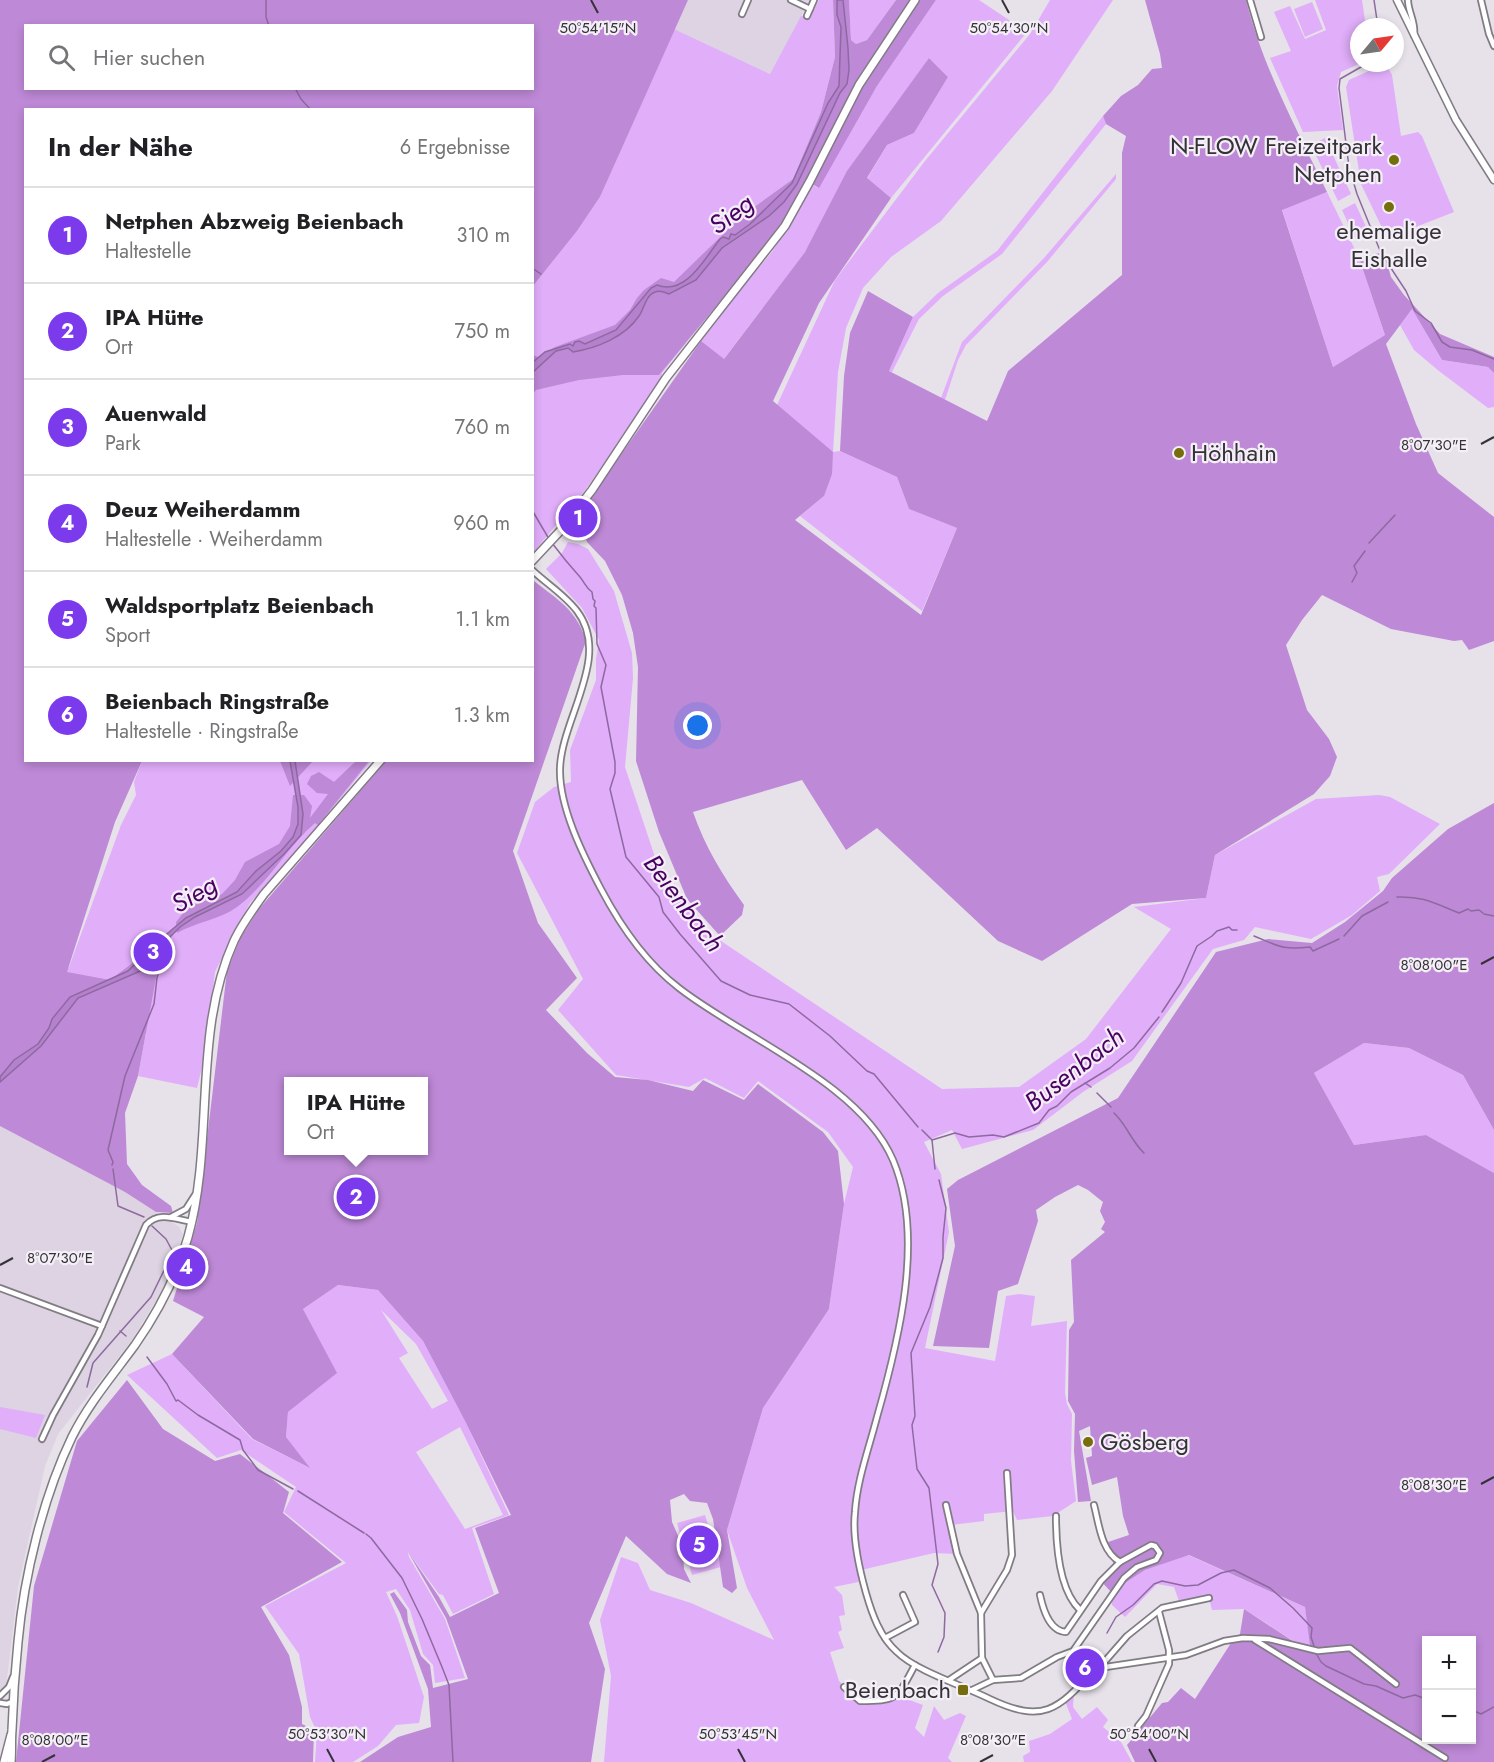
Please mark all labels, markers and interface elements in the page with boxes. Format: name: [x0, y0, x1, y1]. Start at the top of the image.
text: 50°54'15"N: [560, 17, 636, 39]
text: 50°54'30"N: [970, 17, 1048, 39]
north arrow: [1350, 18, 1404, 72]
search box: [24, 24, 534, 90]
icon: search: [45, 41, 78, 74]
text: Hier suchen: [93, 41, 205, 73]
text: In der Nähe: [48, 128, 193, 166]
place label: N-FLOW Freizeitpark Netphen: [1170, 128, 1382, 191]
text: 6 Ergebnisse: [400, 133, 510, 162]
marker: N-FLOW Freizeitpark Netphen: [1387, 153, 1401, 167]
water label: Sieg: [700, 184, 762, 244]
marker: ehemalige Eishalle: [1382, 200, 1396, 214]
text: Netphen Abzweig Beienbach: [105, 205, 404, 237]
place label: ehemalige Eishalle: [1336, 213, 1442, 276]
text: 1: [62, 221, 73, 250]
text: 310 m: [456, 221, 510, 250]
text: Haltestelle: [105, 237, 191, 266]
text: IPA Hütte: [105, 301, 204, 333]
text: 2: [61, 317, 74, 346]
text: 750 m: [455, 317, 510, 346]
text: Ort: [105, 333, 132, 362]
text: Auenwald: [105, 397, 207, 429]
text: 3: [61, 413, 74, 442]
text: 760 m: [454, 413, 510, 442]
text: Park: [105, 429, 141, 458]
text: 8°07'30"E: [1401, 434, 1467, 456]
place label: Höhhain: [1191, 435, 1277, 470]
marker: Höhhain: [1172, 446, 1186, 460]
text: Deuz Weiherdamm: [105, 493, 301, 525]
pin: 1: [558, 496, 598, 540]
text: 4: [61, 509, 74, 538]
text: 960 m: [453, 509, 510, 538]
text: Haltestelle · Weiherdamm: [105, 525, 323, 554]
text: Waldsportplatz Beienbach: [105, 589, 374, 621]
text: 5: [61, 605, 74, 634]
text: 1.1 km: [456, 605, 510, 634]
text: Sport: [105, 621, 150, 650]
text: Beienbach Ringstraße: [105, 685, 329, 717]
text: 6: [61, 701, 74, 730]
text: 1.3 km: [454, 701, 510, 730]
your location: [683, 711, 712, 740]
text: Haltestelle · Ringstraße: [105, 717, 299, 746]
water label: Beienbach: [635, 846, 733, 960]
water label: Sieg: [164, 866, 224, 922]
pin: 3: [134, 930, 172, 974]
text: 8°08'00"E: [1400, 954, 1468, 976]
water label: Busenbach: [1016, 1018, 1132, 1120]
popup: [284, 1077, 428, 1155]
text: IPA Hütte: [307, 1086, 405, 1118]
text: Ort: [307, 1118, 334, 1147]
pin: 2: [336, 1174, 376, 1220]
pin: 4: [166, 1244, 206, 1290]
text: 8°07'30"E: [27, 1247, 93, 1269]
place label: Gösberg: [1100, 1424, 1189, 1459]
marker: Gösberg: [1081, 1435, 1095, 1449]
text: 8°08'30"E: [1401, 1474, 1467, 1496]
pin: 5: [680, 1522, 718, 1568]
map controls: [1422, 1636, 1476, 1744]
button: +: [1422, 1636, 1476, 1690]
pin: 6: [1066, 1646, 1104, 1690]
place label: Beienbach: [845, 1672, 951, 1707]
marker: Beienbach: [956, 1683, 970, 1697]
button: −: [1422, 1690, 1476, 1744]
text: 50°53'30"N: [288, 1723, 366, 1745]
text: 50°53'45"N: [699, 1723, 777, 1745]
text: 50°54'00"N: [1109, 1723, 1189, 1745]
text: 8°08'00"E: [21, 1729, 89, 1751]
text: 8°08'30"E: [960, 1729, 1026, 1751]

